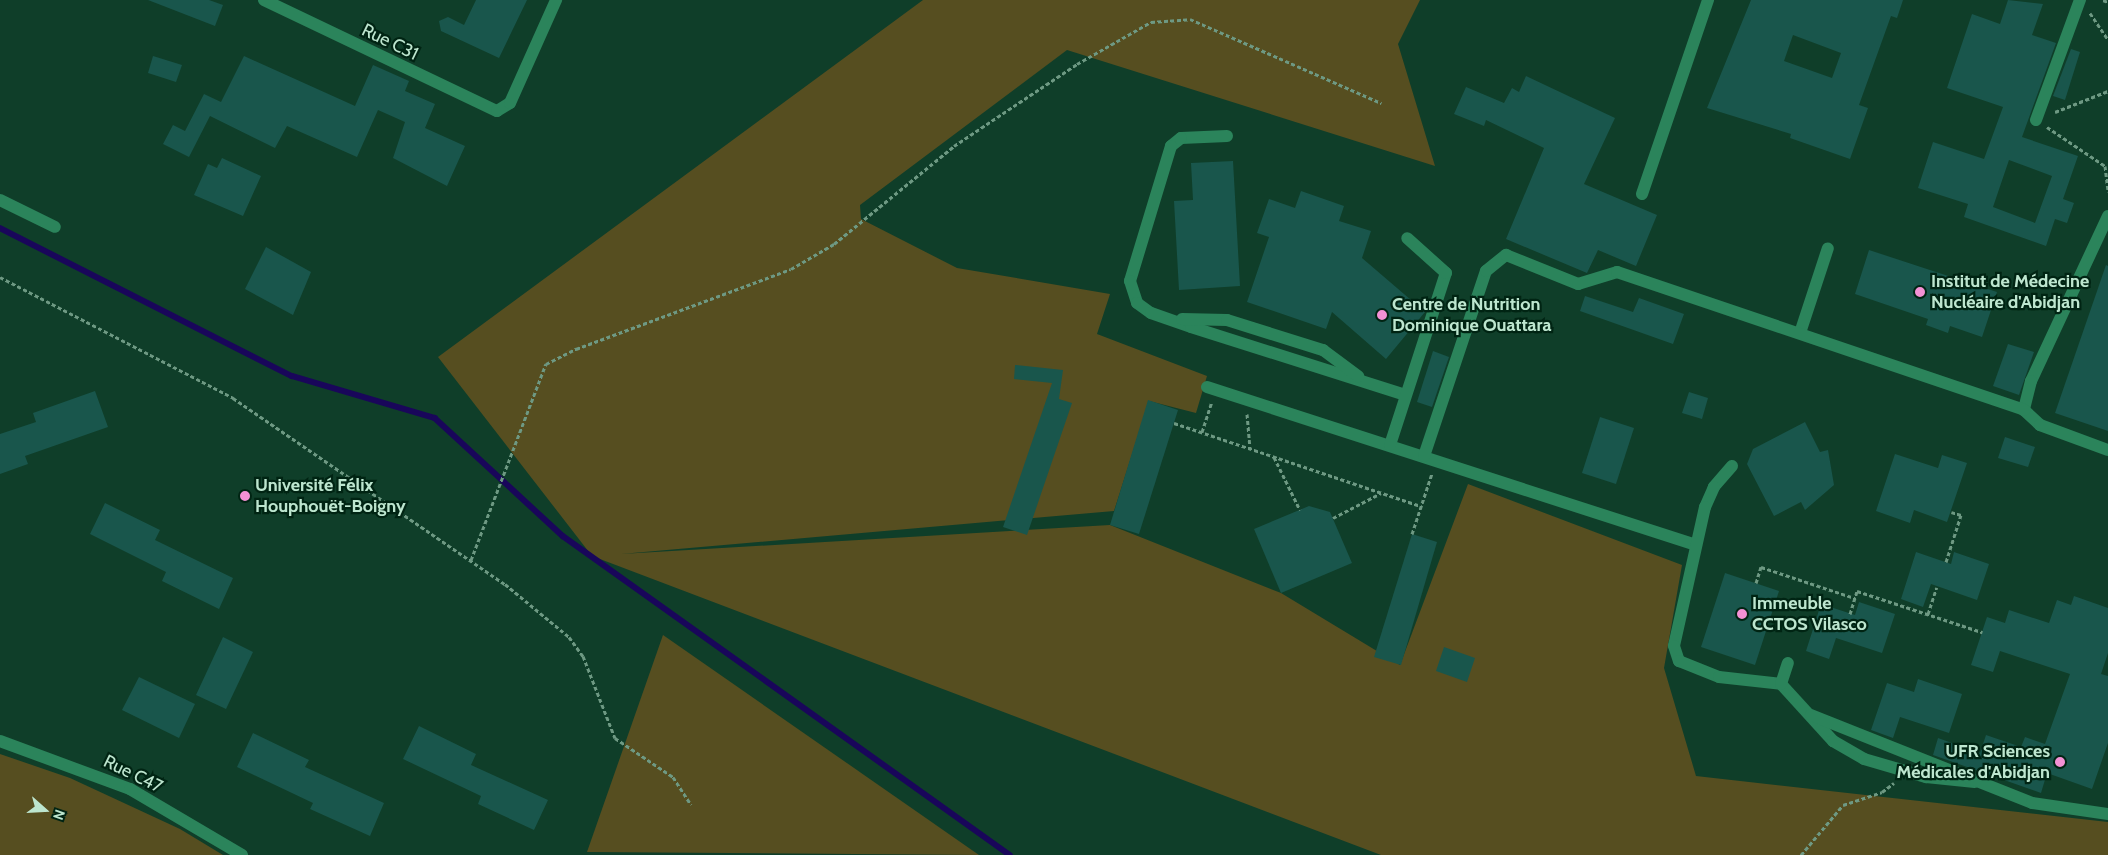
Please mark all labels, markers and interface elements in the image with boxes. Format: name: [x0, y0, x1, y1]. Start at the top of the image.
street label: Rue C31: [358, 19, 422, 65]
place label: Institut de Médecine Nucléaire d'Abidjan: [1931, 271, 2089, 314]
marker: Institut de Médecine Nucléaire d'Abidjan: [1913, 285, 1927, 299]
place label: Centre de Nutrition Dominique Ouattara: [1392, 294, 1551, 336]
marker: Centre de Nutrition Dominique Ouattara: [1376, 309, 1388, 321]
place label: Université Félix Houphouët-Boigny: [255, 475, 406, 518]
marker: Université Félix Houphouët-Boigny: [239, 490, 251, 502]
place label: Immeuble CCTOS Vilasco: [1752, 593, 1867, 636]
marker: Immeuble CCTOS Vilasco: [1736, 608, 1748, 620]
place label: UFR Sciences Médicales d'Abidjan: [1896, 741, 2050, 784]
street label: Rue C47: [100, 750, 166, 798]
marker: UFR Sciences Médicales d'Abidjan: [2054, 756, 2066, 768]
north arrow: [20, 785, 70, 835]
text: N: [49, 807, 69, 822]

